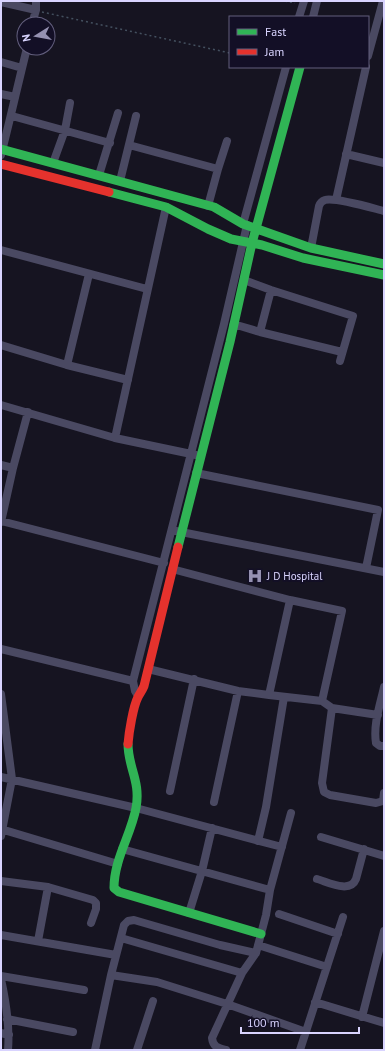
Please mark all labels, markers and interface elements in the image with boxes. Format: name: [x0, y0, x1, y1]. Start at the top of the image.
north arrow: [16, 16, 56, 56]
legend: [229, 16, 369, 68]
text: Fast: [265, 24, 286, 39]
text: N: [19, 33, 34, 43]
text: Jam: [264, 44, 284, 59]
hospital icon: J D Hospital: [246, 567, 264, 585]
place label: J D Hospital: [266, 569, 323, 583]
scale bar: [241, 1009, 359, 1035]
text: 100 m: [247, 1015, 280, 1030]

